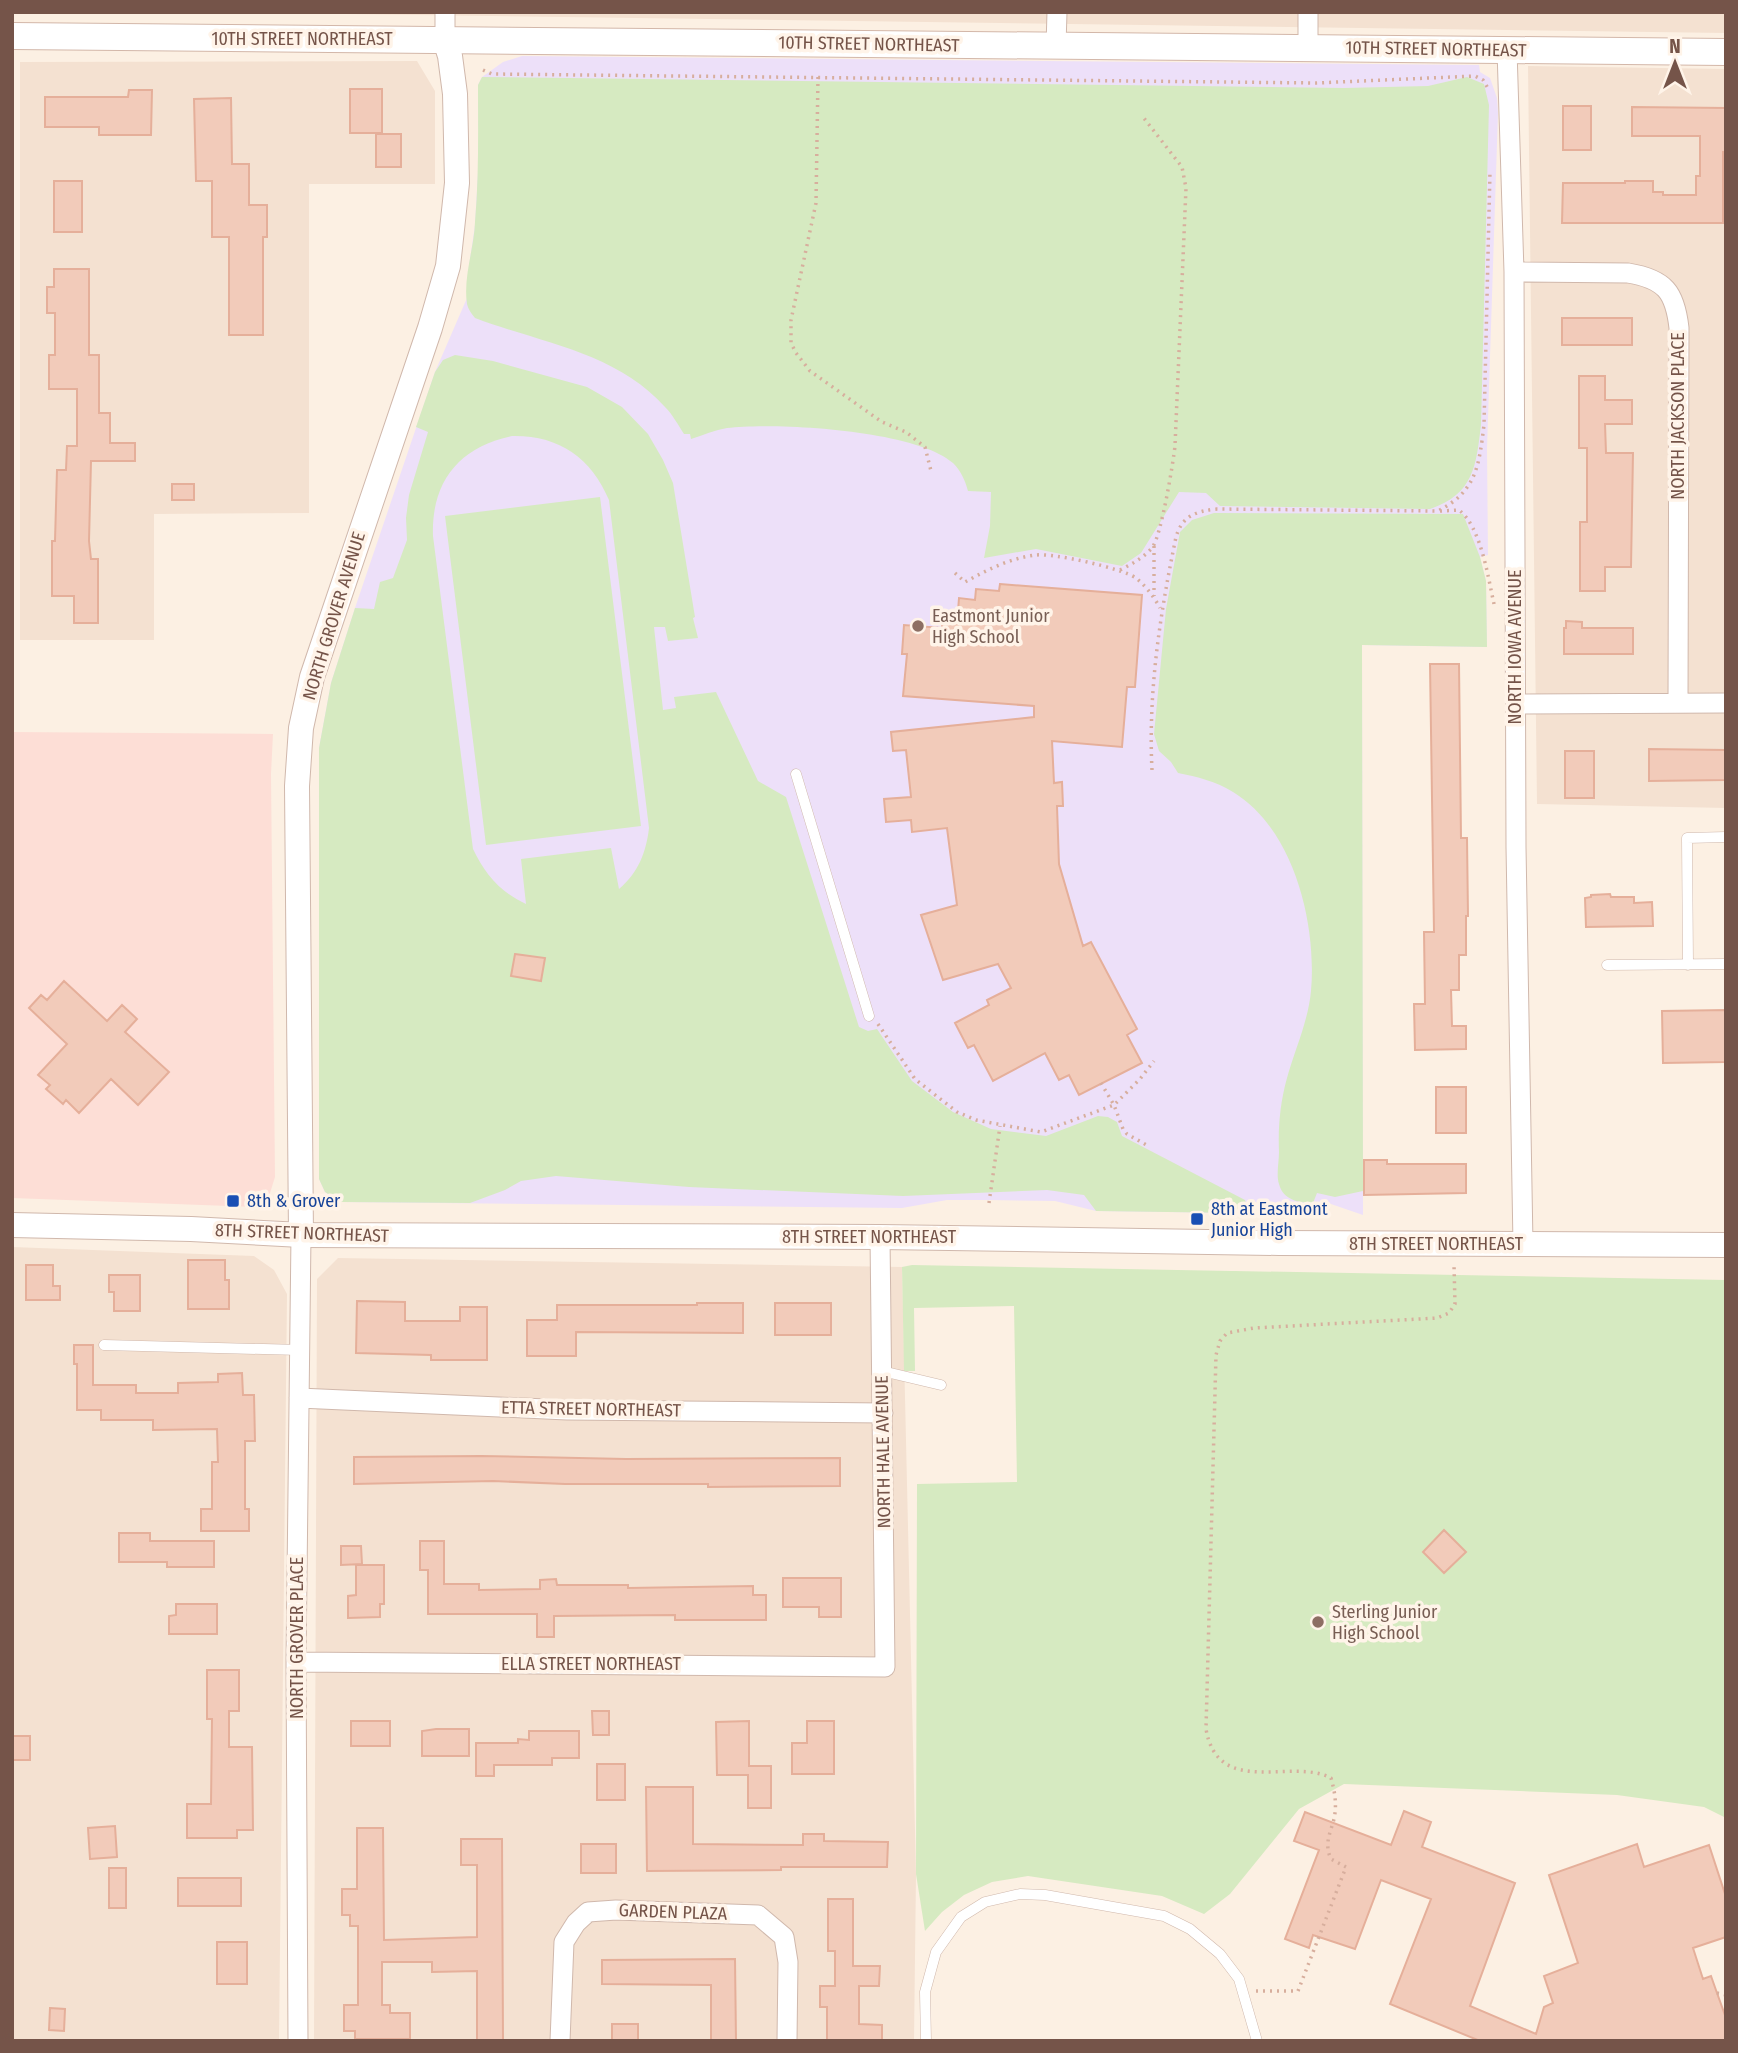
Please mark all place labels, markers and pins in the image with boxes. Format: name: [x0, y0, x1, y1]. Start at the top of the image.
place label: Eastmont Junior High School: [932, 605, 1050, 648]
marker: Eastmont Junior High School: [910, 618, 926, 634]
place label: 8th & Grover: [247, 1190, 341, 1212]
marker: 8th & Grover: [225, 1193, 241, 1209]
place label: 8th at Eastmont Junior High: [1211, 1198, 1328, 1241]
marker: 8th at Eastmont Junior High: [1189, 1211, 1205, 1227]
place label: Sterling Junior High School: [1332, 1601, 1438, 1644]
marker: Sterling Junior High School: [1310, 1614, 1326, 1630]

